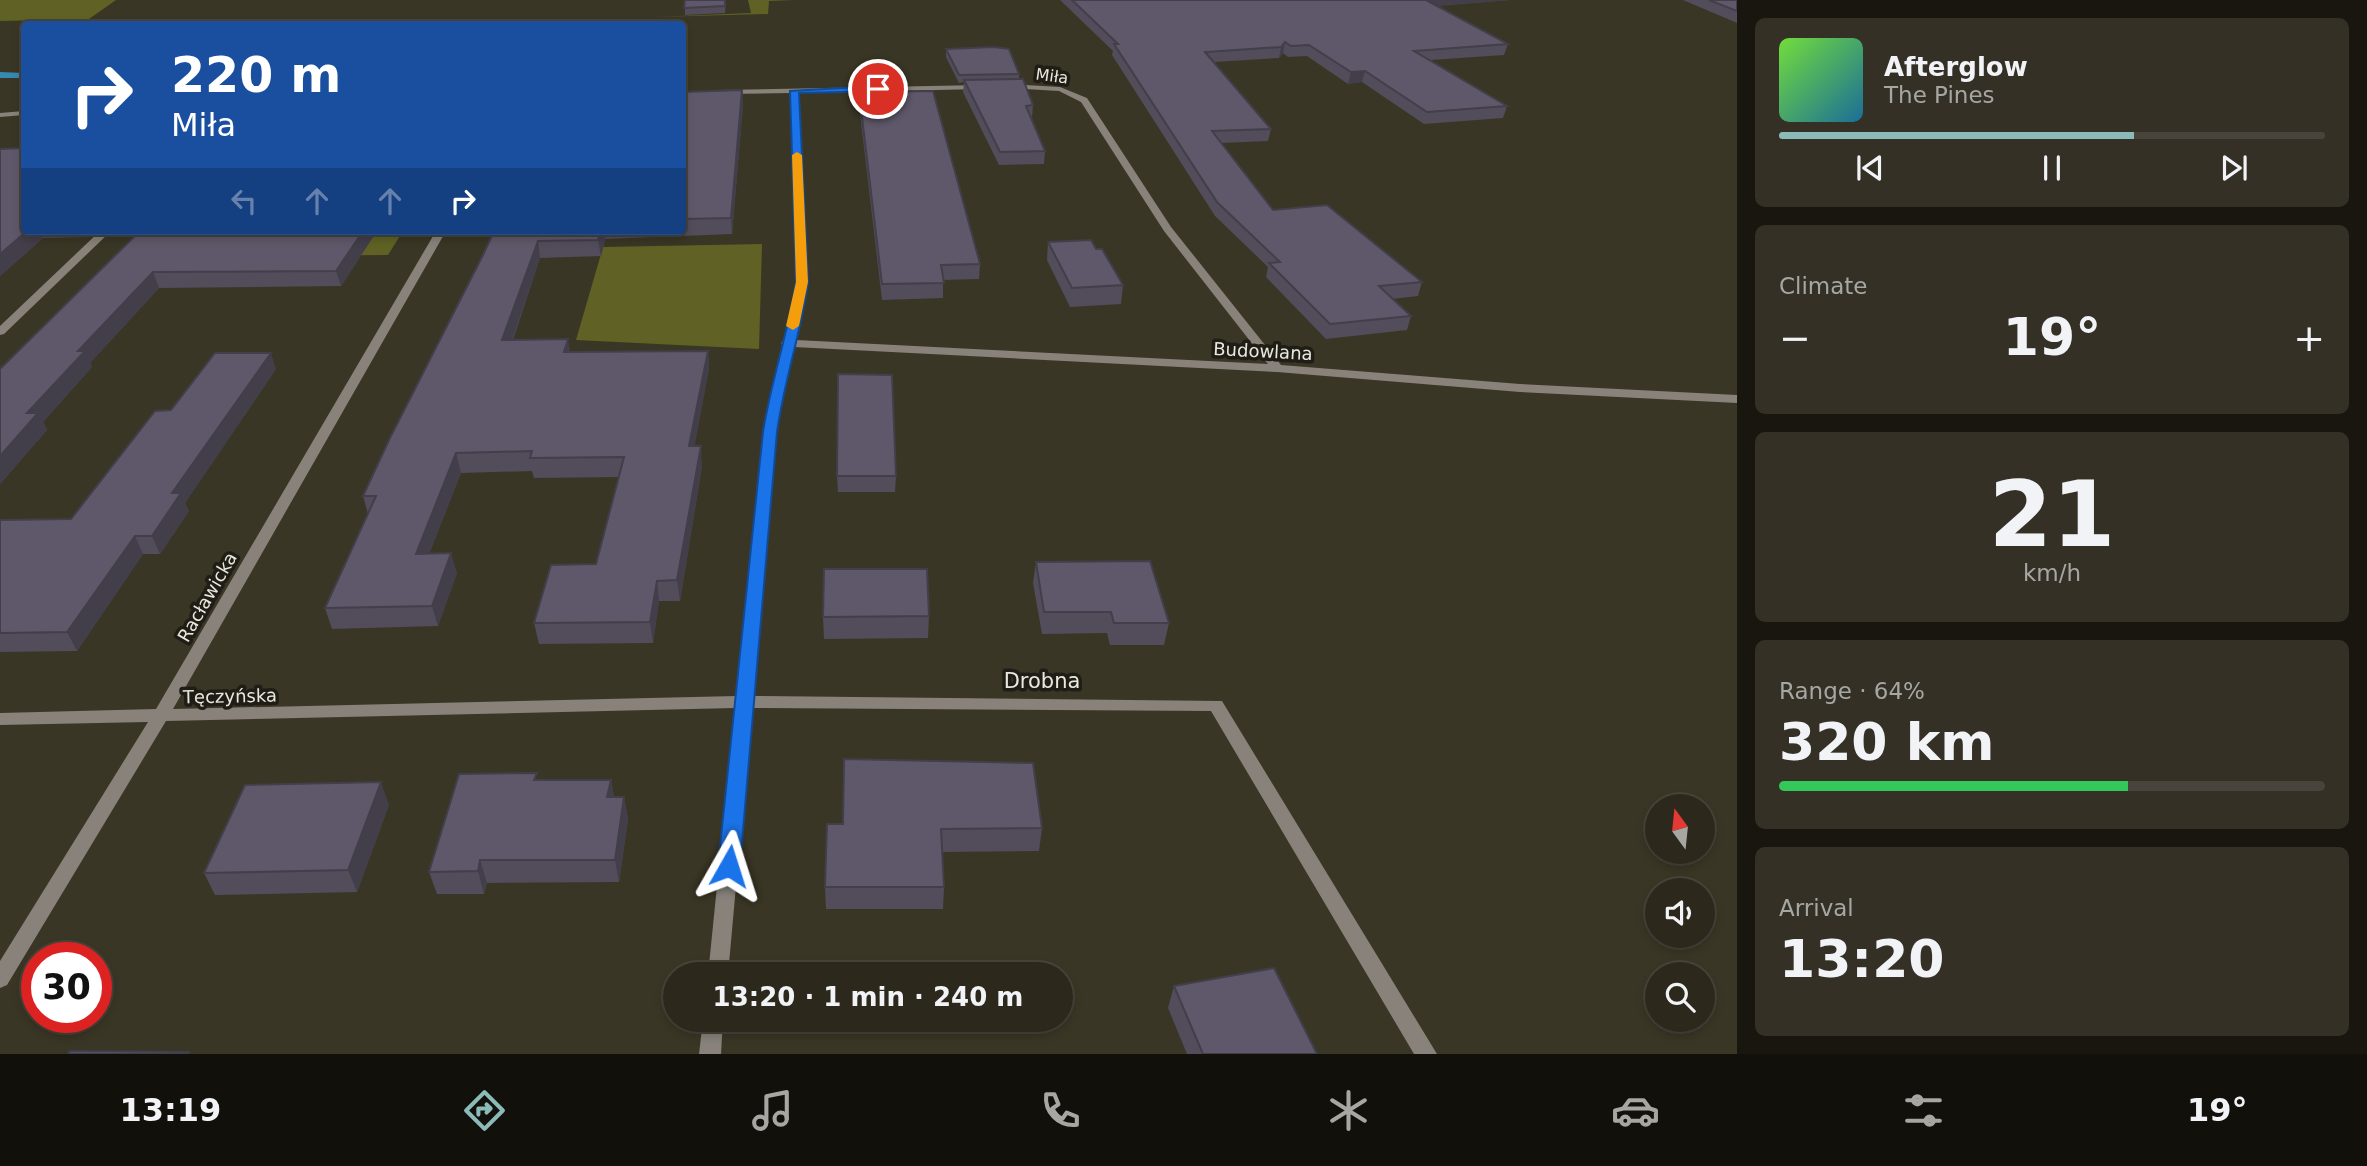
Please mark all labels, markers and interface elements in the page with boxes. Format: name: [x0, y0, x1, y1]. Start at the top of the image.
text: 220 m: [171, 47, 341, 104]
icon: right: [56, 49, 147, 140]
text: Afterglow: [1884, 52, 2028, 82]
pin: [848, 59, 908, 119]
street label: Miła: [1035, 64, 1069, 88]
icon: arrive: [859, 70, 897, 108]
text: The Pines: [1884, 82, 1995, 108]
text: Miła: [171, 106, 236, 144]
icon: previous: [1851, 149, 1889, 187]
icon: pause: [2033, 149, 2071, 187]
icon: next: [2215, 149, 2253, 187]
icon: left: [225, 182, 263, 220]
icon: ahead: [298, 182, 336, 220]
icon: ahead: [371, 182, 409, 220]
icon: right: [444, 182, 482, 220]
text: Climate: [1779, 273, 1868, 299]
text: 19°: [2003, 307, 2101, 367]
text: −: [1779, 316, 1811, 360]
text: +: [2293, 316, 2325, 360]
street label: Budowlana: [1213, 338, 1313, 364]
text: 21: [1989, 462, 2115, 567]
street label: Racławicka: [173, 548, 241, 646]
text: km/h: [2023, 560, 2081, 586]
street label: Drobna: [1004, 669, 1080, 693]
text: Range · 64%: [1779, 678, 1925, 704]
street label: Tęczyńska: [182, 685, 277, 707]
text: 320 km: [1779, 712, 1994, 772]
north arrow: [1645, 794, 1715, 864]
map controls: [1645, 794, 1715, 1032]
position arrow: [692, 829, 766, 903]
button: sound: [1645, 878, 1715, 948]
text: Arrival: [1779, 895, 1854, 921]
text: 13:20: [1779, 929, 1945, 989]
speed limit sign: 30: [21, 942, 112, 1033]
button: search: [1645, 962, 1715, 1032]
text: 13:20 · 1 min · 240 m: [713, 982, 1023, 1012]
icon: directions: [460, 1086, 509, 1135]
icon: music: [748, 1086, 797, 1135]
icon: phone: [1036, 1086, 1085, 1135]
icon: climate: [1324, 1086, 1373, 1135]
icon: car: [1611, 1086, 1660, 1135]
icon: filters: [1899, 1086, 1948, 1135]
text: 13:19: [119, 1091, 221, 1129]
text: 19°: [2187, 1091, 2247, 1129]

